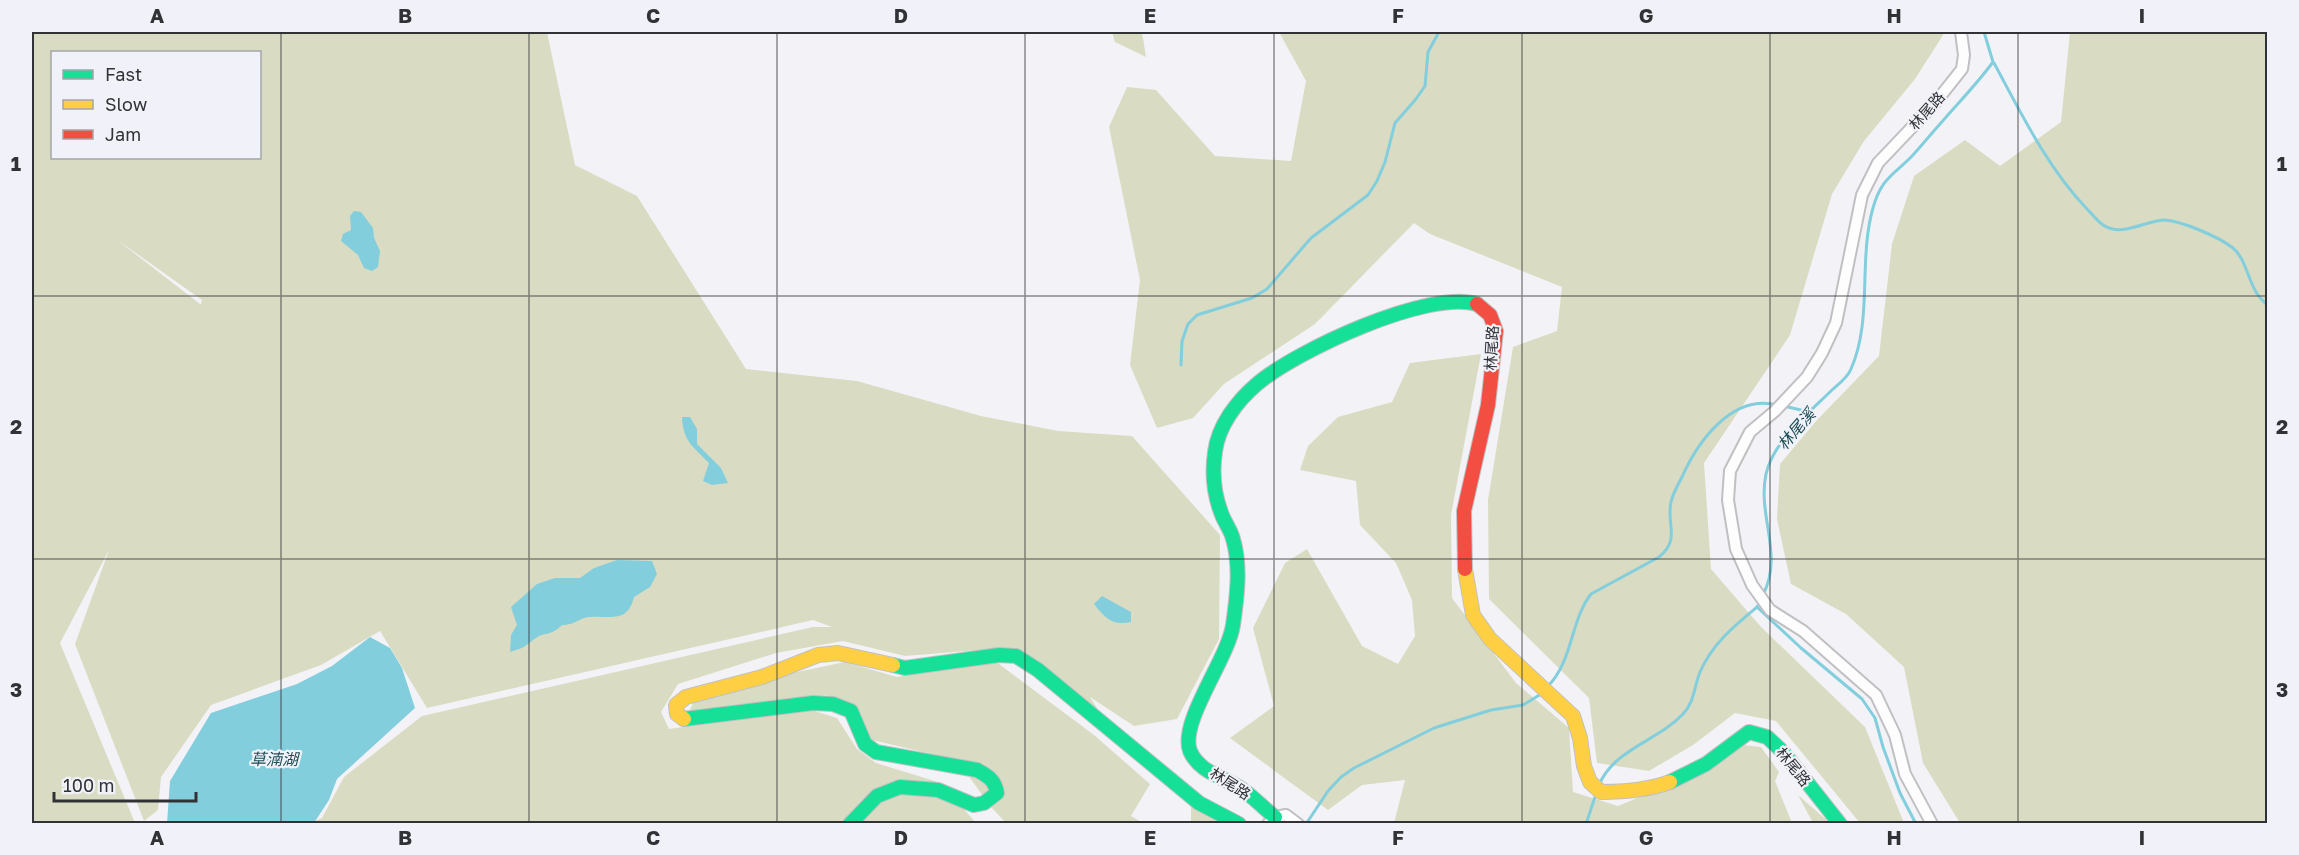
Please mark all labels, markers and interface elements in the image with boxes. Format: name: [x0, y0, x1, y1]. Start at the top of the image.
text: A: [150, 3, 164, 27]
text: B: [398, 3, 412, 27]
text: C: [646, 3, 660, 27]
text: D: [894, 3, 908, 27]
text: E: [1144, 3, 1156, 27]
text: F: [1392, 3, 1404, 27]
text: G: [1639, 3, 1653, 27]
text: H: [1886, 3, 1902, 27]
text: I: [2139, 3, 2145, 27]
legend: [51, 51, 261, 159]
text: Fast: [105, 63, 142, 85]
street label: 林尾路: [1905, 88, 1948, 133]
text: Slow: [105, 93, 148, 115]
text: Jam: [105, 123, 141, 145]
text: 1: [11, 151, 21, 175]
text: 1: [2277, 151, 2287, 175]
street label: 林尾路: [1481, 325, 1501, 371]
water label: 林尾溪: [1773, 403, 1821, 454]
text: 2: [10, 414, 22, 438]
text: 2: [2276, 414, 2288, 438]
text: 3: [10, 677, 22, 701]
text: 3: [2276, 677, 2288, 701]
street label: 林尾路: [1773, 743, 1815, 790]
water label: 草湳湖: [250, 749, 301, 769]
street label: 林尾路: [1207, 763, 1254, 803]
scale bar: [54, 765, 196, 803]
text: 100 m: [63, 774, 114, 796]
text: A: [150, 825, 164, 849]
text: B: [398, 825, 412, 849]
text: C: [646, 825, 660, 849]
text: D: [894, 825, 908, 849]
text: E: [1144, 825, 1156, 849]
text: F: [1392, 825, 1404, 849]
text: G: [1639, 825, 1653, 849]
text: H: [1886, 825, 1902, 849]
text: I: [2139, 825, 2145, 849]

